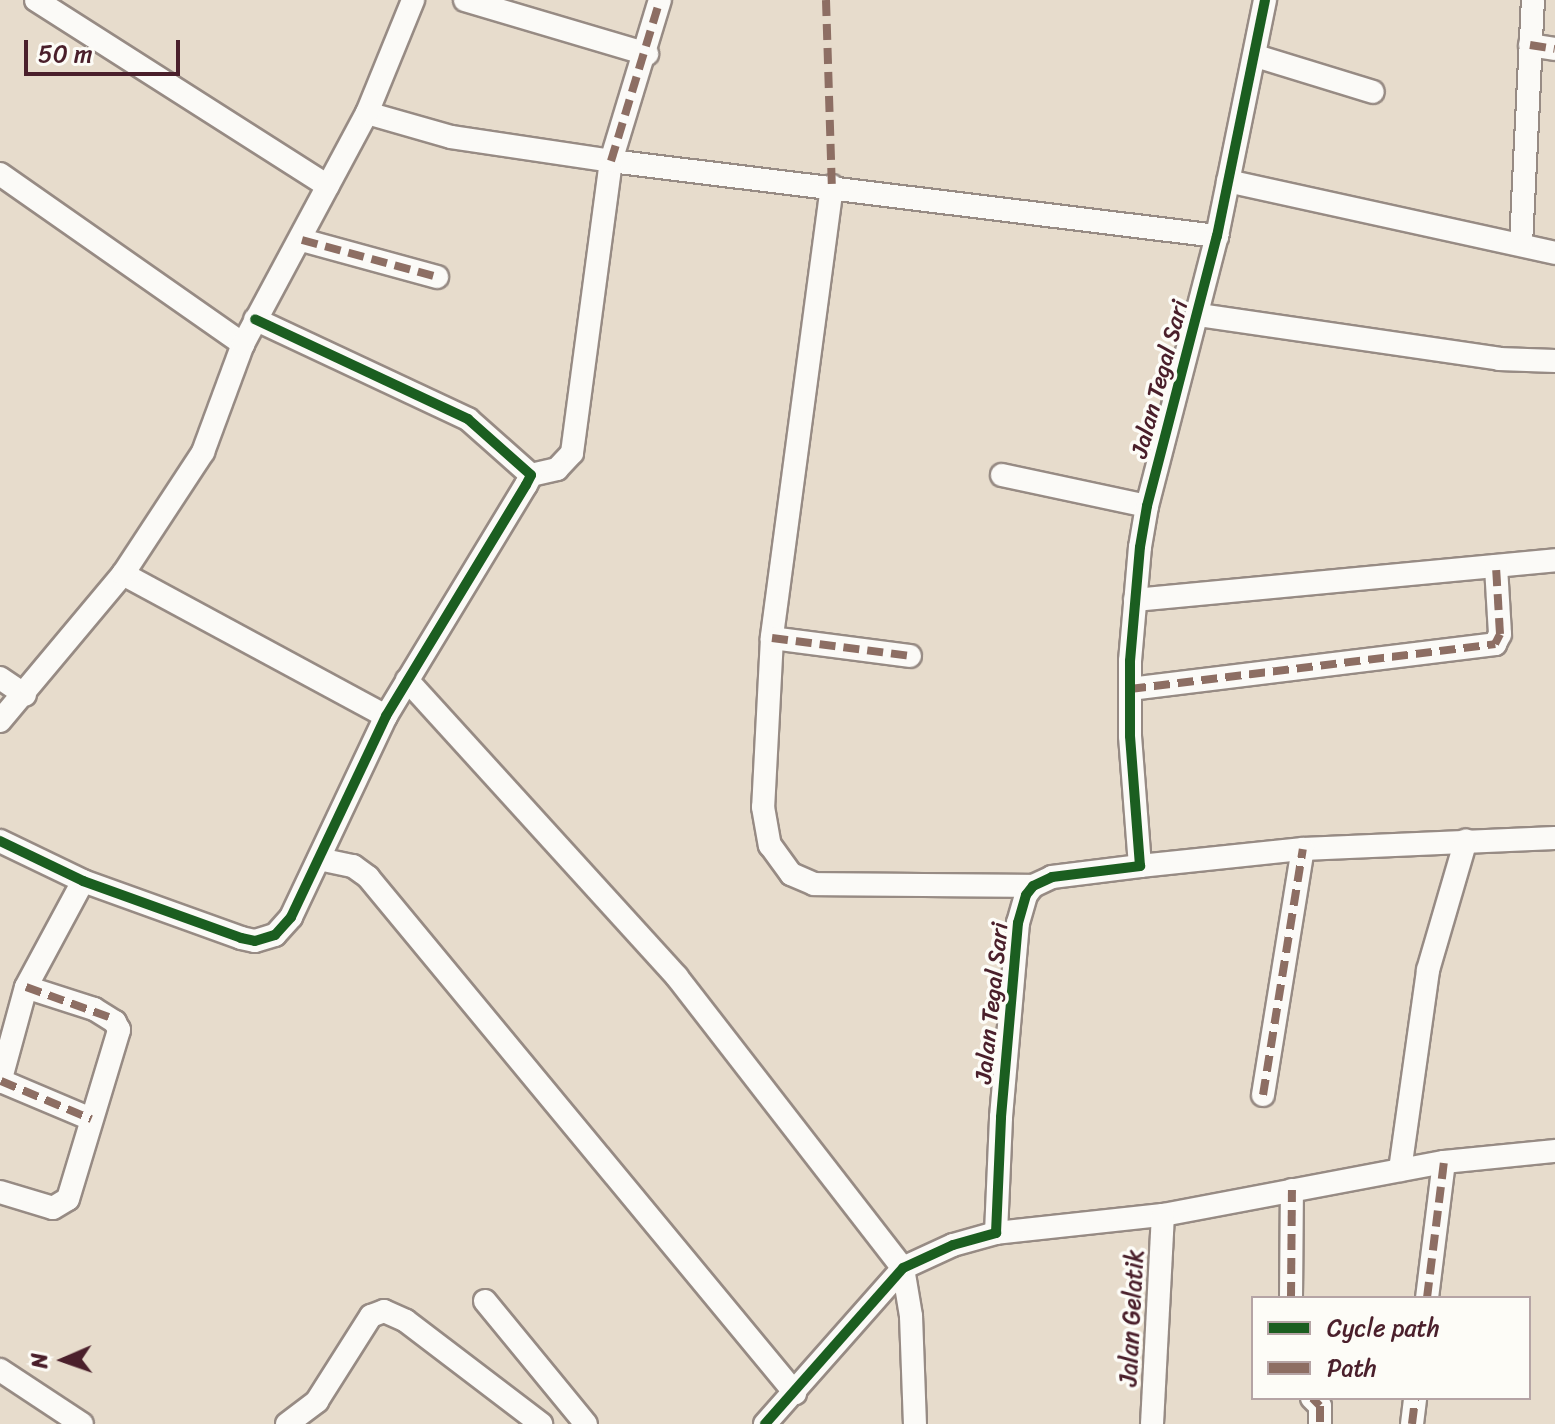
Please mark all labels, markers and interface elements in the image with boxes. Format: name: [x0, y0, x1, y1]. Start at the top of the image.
scale bar: [28, 24, 184, 74]
text: 50 m: [38, 33, 93, 75]
street label: Jalan Tegal Sari: [1125, 295, 1195, 463]
street label: Jalan Tegal Sari: [969, 919, 1015, 1087]
street label: Jalan Gelatik: [1114, 1249, 1150, 1387]
legend: [1251, 1296, 1531, 1400]
text: Cycle path: [1327, 1307, 1440, 1349]
north arrow: [24, 1320, 104, 1400]
text: Path: [1327, 1347, 1377, 1389]
text: N: [20, 1353, 59, 1369]

